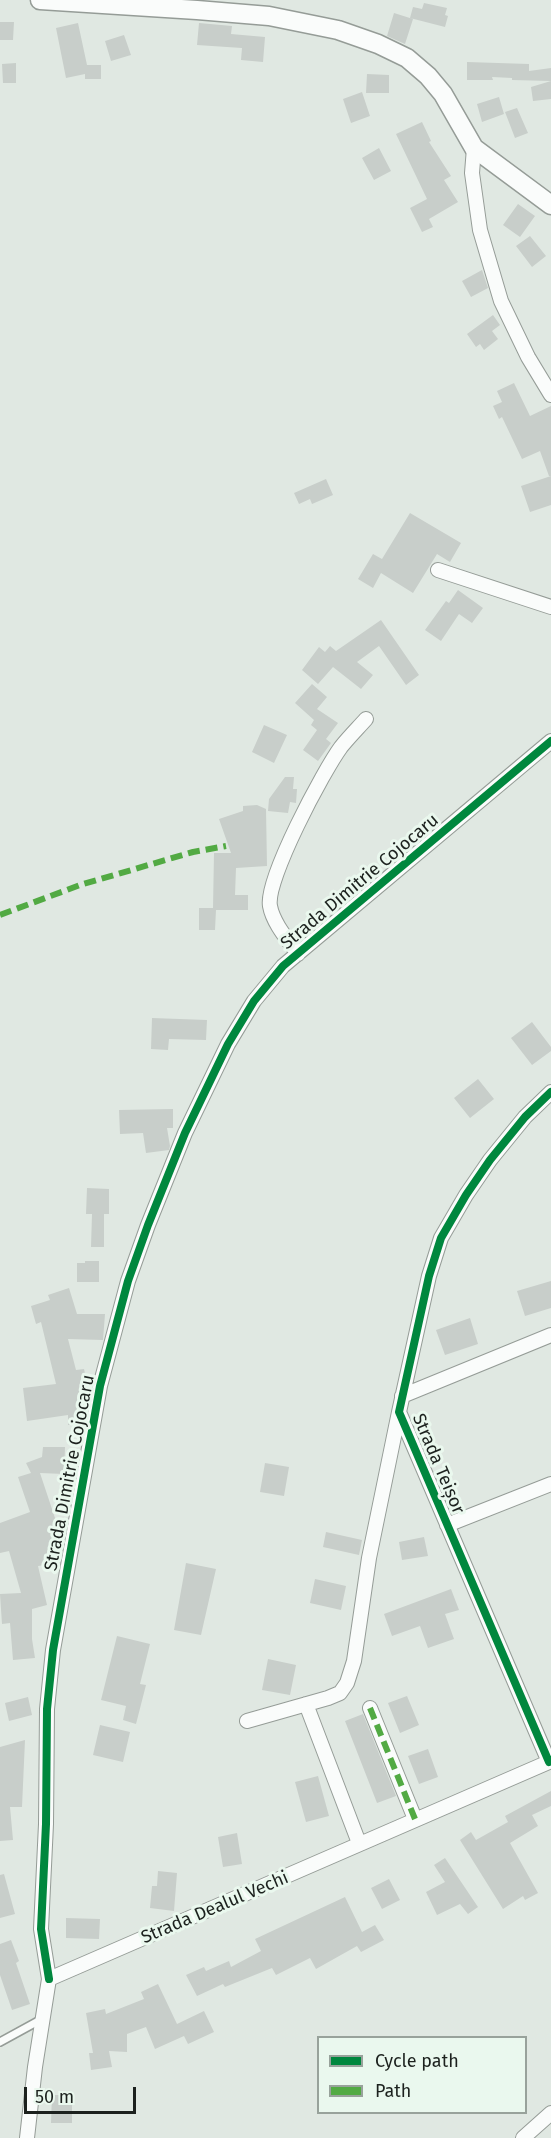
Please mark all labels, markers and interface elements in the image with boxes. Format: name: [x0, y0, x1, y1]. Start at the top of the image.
street label: Strada Dimitrie Cojocaru: [277, 810, 443, 954]
street label: Strada Dimitrie Cojocaru: [40, 1373, 100, 1573]
street label: Strada Teișor: [407, 1411, 469, 1517]
street label: Strada Dealul Vechi: [138, 1867, 292, 1949]
legend: [317, 2036, 527, 2114]
text: Cycle path: [375, 2050, 459, 2072]
scale bar: [27, 2075, 140, 2113]
text: Path: [375, 2080, 411, 2102]
text: 50 m: [35, 2086, 74, 2108]

